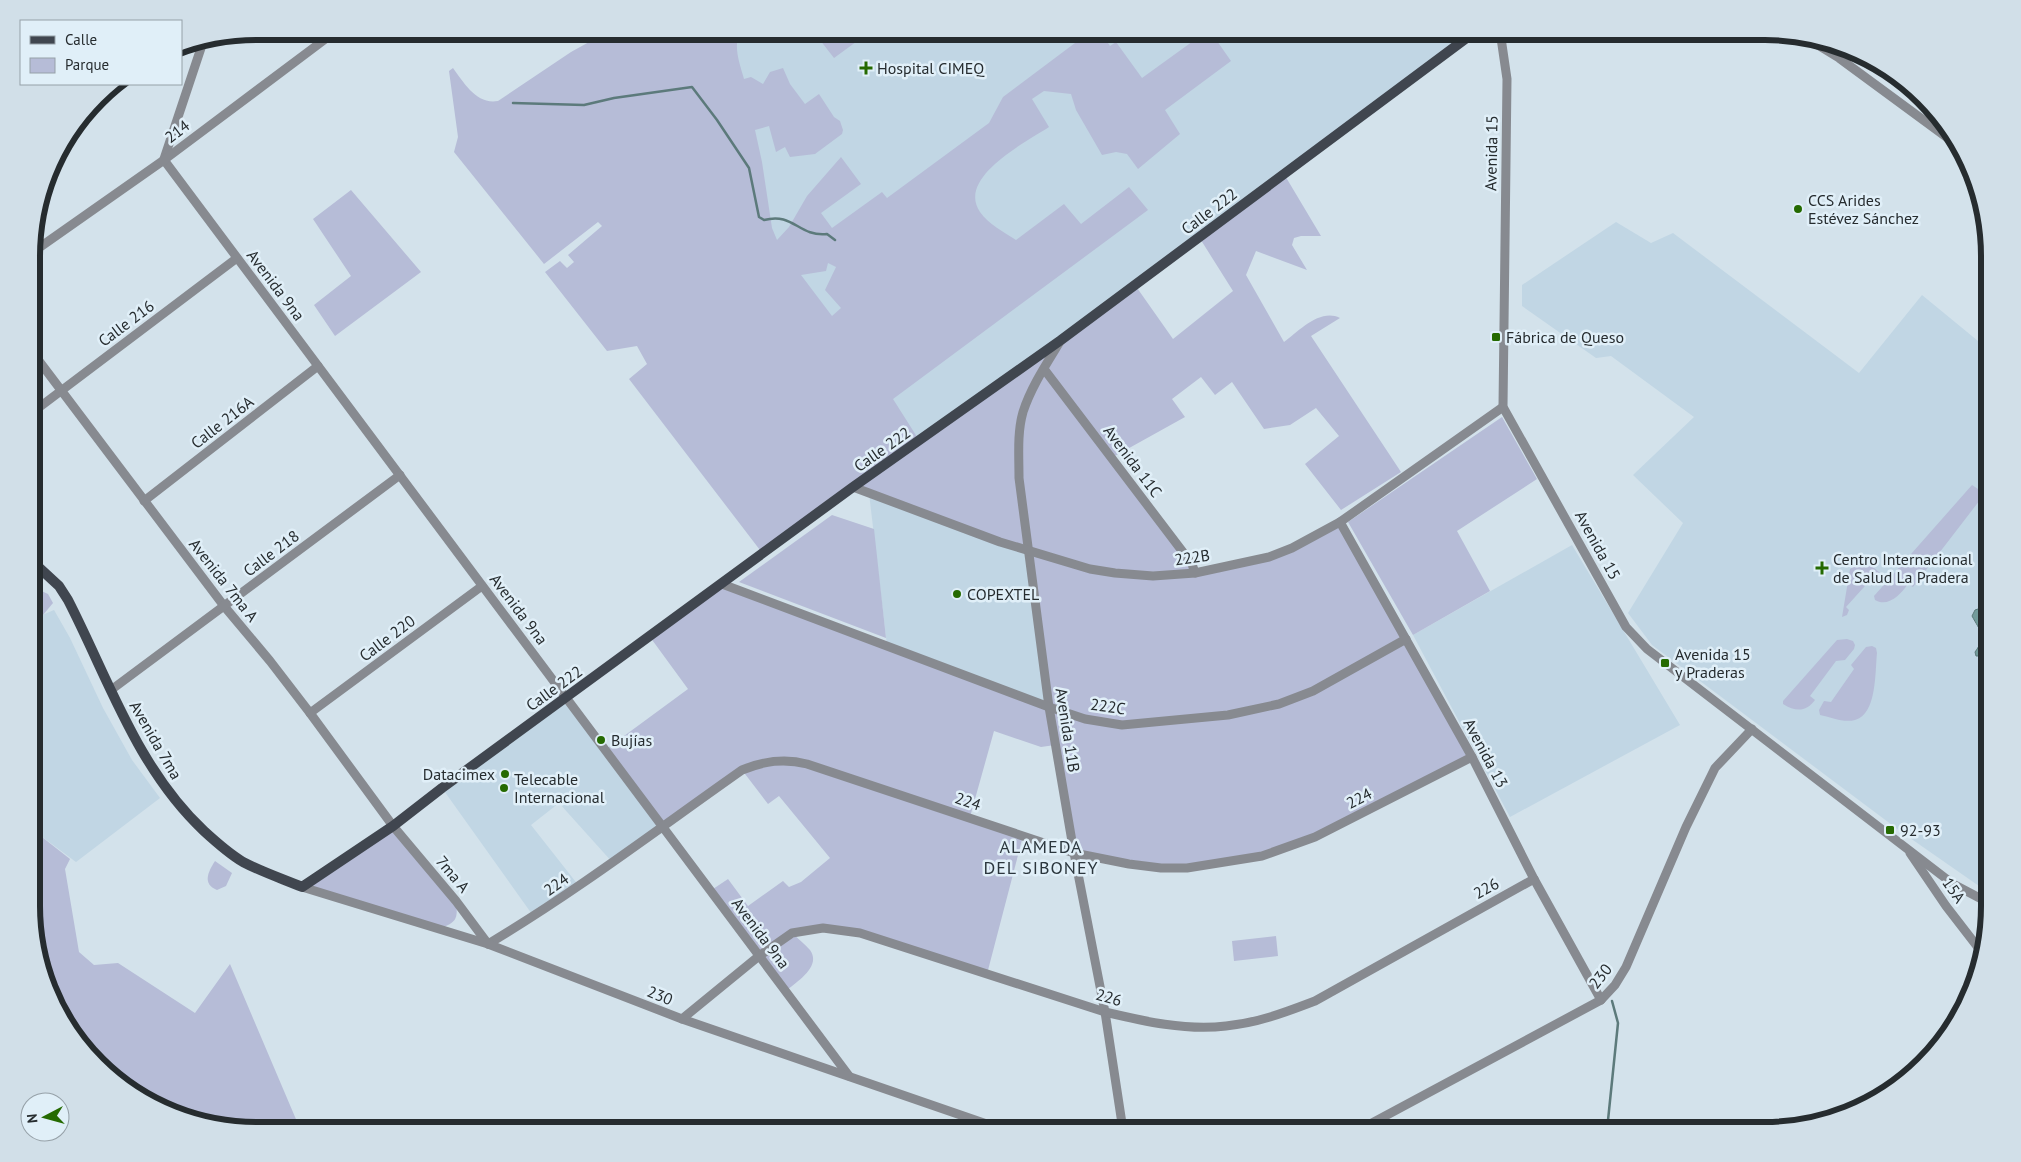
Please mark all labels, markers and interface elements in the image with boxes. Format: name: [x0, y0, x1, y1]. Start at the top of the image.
legend: [20, 20, 182, 85]
text: Calle: [65, 30, 97, 49]
text: Parque: [65, 55, 109, 74]
place label: Hospital CIMEQ: [877, 58, 985, 78]
marker: Hospital CIMEQ: [859, 61, 873, 75]
street label: 214: [161, 115, 194, 147]
street label: Avenida 15: [1480, 115, 1502, 191]
street label: Calle 222: [1177, 184, 1241, 238]
place label: CCS Arides Estévez Sánchez: [1808, 190, 1919, 228]
marker: CCS Arides Estévez Sánchez: [1792, 203, 1804, 215]
street label: Avenida 9na: [243, 246, 309, 324]
street label: Calle 216: [94, 296, 158, 350]
place label: Fábrica de Queso: [1506, 327, 1624, 347]
marker: Fábrica de Queso: [1490, 331, 1502, 343]
street label: Calle 216A: [187, 391, 258, 453]
street label: Avenida 11C: [1099, 421, 1167, 501]
street label: Calle 222: [850, 422, 914, 476]
street label: Avenida 15: [1571, 507, 1625, 583]
street label: Calle 218: [239, 526, 303, 580]
street label: Avenida 7ma A: [185, 534, 263, 626]
street label: 222B: [1173, 545, 1211, 569]
place label: Centro Internacional de Salud La Pradera: [1833, 549, 1973, 587]
marker: Centro Internacional de Salud La Pradera: [1815, 561, 1829, 575]
street label: Avenida 9na: [486, 570, 552, 648]
place label: COPEXTEL: [967, 584, 1039, 604]
marker: COPEXTEL: [951, 588, 963, 600]
street label: Calle 220: [355, 610, 419, 665]
place label: Avenida 15 y Praderas: [1675, 644, 1751, 682]
marker: Avenida 15 y Praderas: [1659, 657, 1671, 669]
street label: Calle 222: [522, 661, 586, 715]
street label: Avenida 11B: [1051, 686, 1085, 774]
street label: 222C: [1089, 694, 1127, 718]
street label: Avenida 7ma: [126, 697, 186, 783]
street label: Avenida 13: [1459, 715, 1513, 791]
place label: Bujías: [611, 730, 652, 750]
marker: Bujías: [595, 734, 607, 746]
place label: Datacimex: [423, 764, 495, 784]
marker: Datacimex: [499, 768, 511, 780]
place label: Telecable Internacional: [514, 769, 605, 807]
marker: Telecable Internacional: [498, 782, 510, 794]
street label: 224: [1343, 783, 1375, 813]
street label: 224: [952, 787, 984, 815]
place label: 92-93: [1900, 820, 1941, 840]
marker: 92-93: [1884, 824, 1896, 836]
district label: ALAMEDA DEL SIBONEY: [983, 835, 1099, 879]
street label: 7ma A: [432, 851, 475, 897]
street label: 224: [540, 868, 573, 900]
street label: 226: [1470, 873, 1502, 903]
street label: 15A: [1938, 873, 1970, 907]
street label: Avenida 9na: [728, 894, 794, 972]
street label: 230: [1584, 959, 1616, 992]
street label: 230: [644, 981, 676, 1009]
street label: 226: [1094, 984, 1124, 1010]
north arrow: [20, 1092, 70, 1142]
text: N: [23, 1113, 42, 1124]

